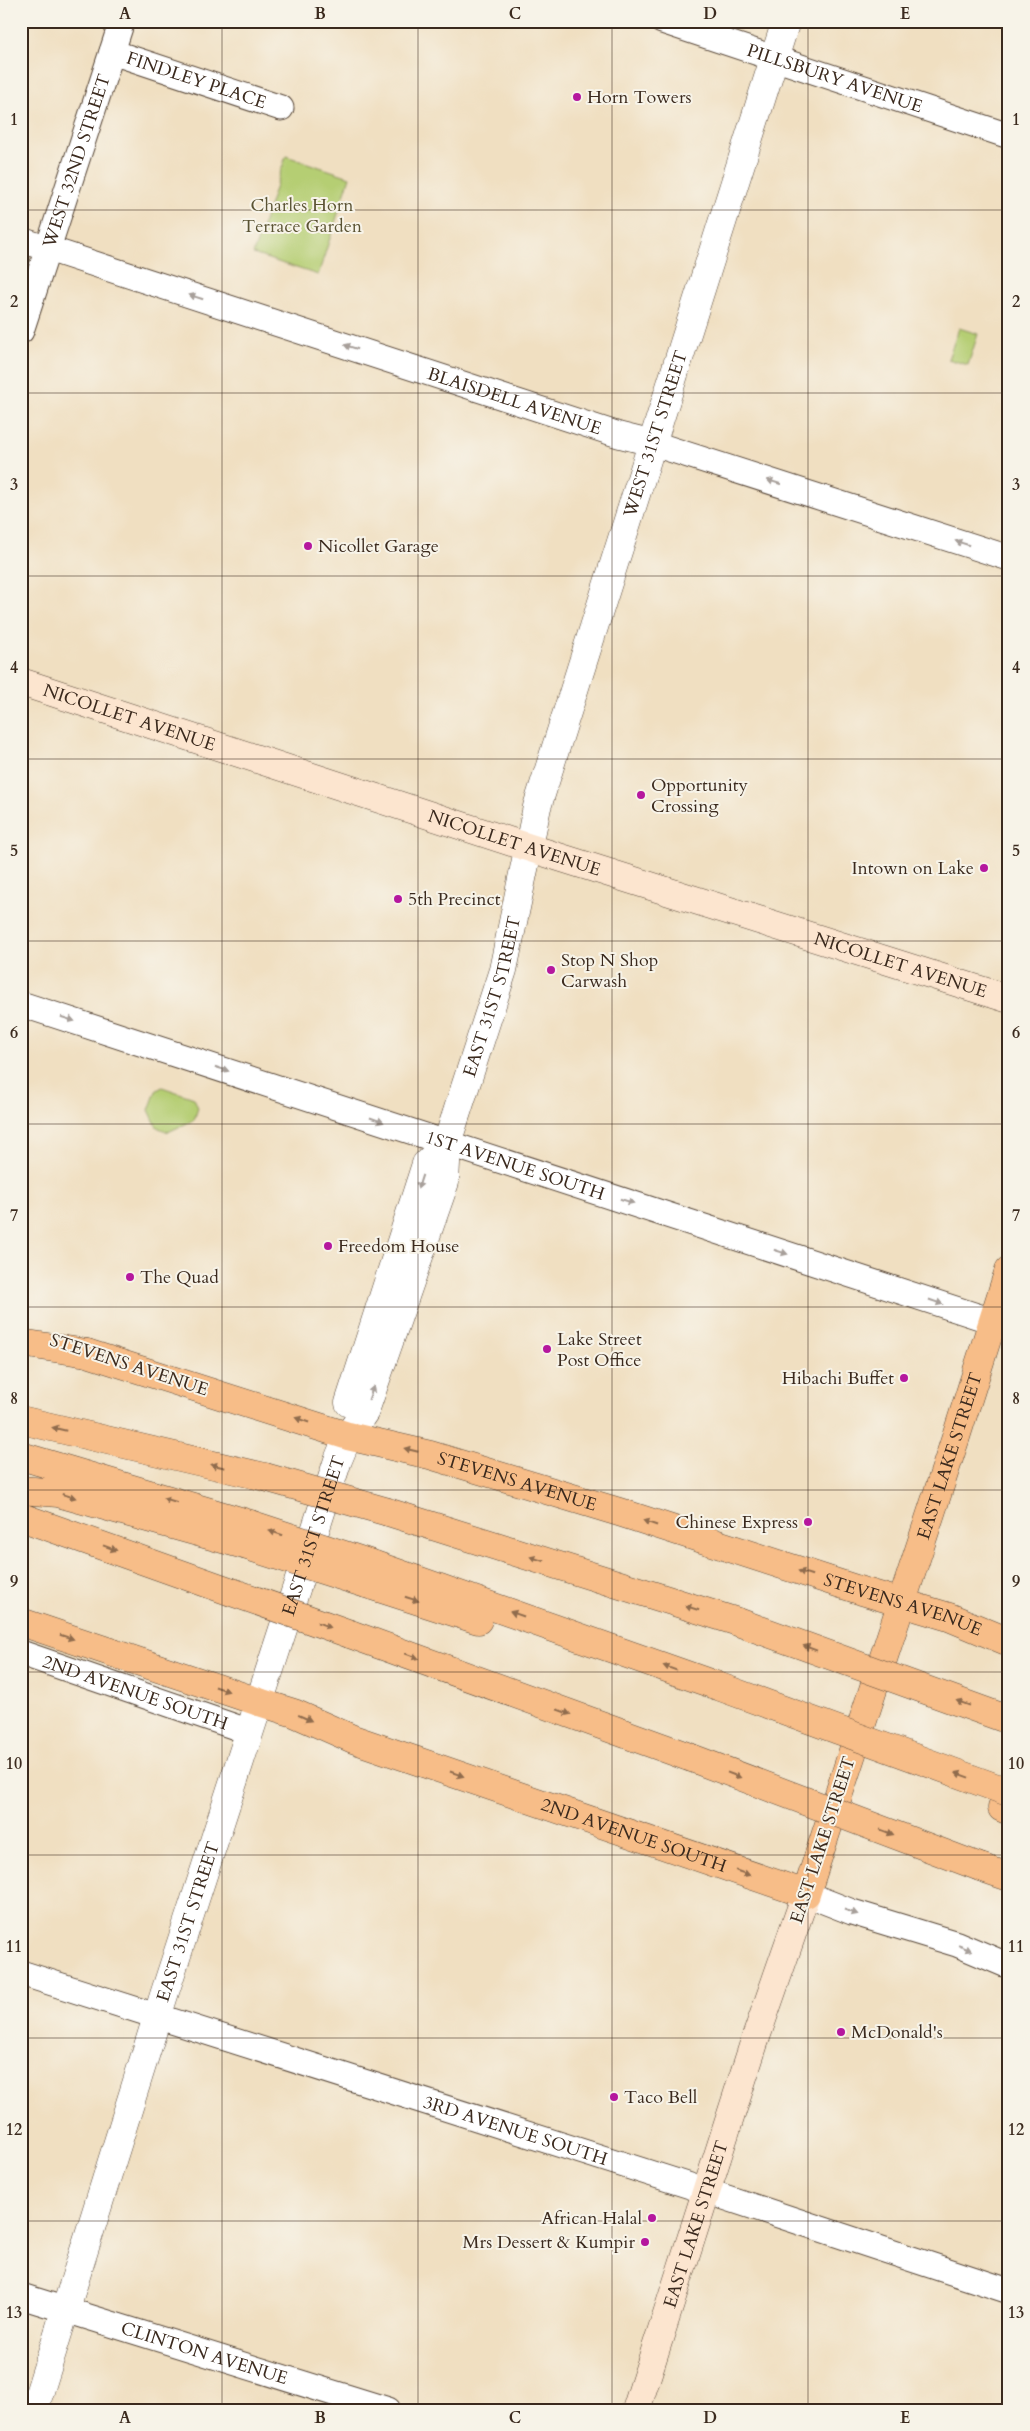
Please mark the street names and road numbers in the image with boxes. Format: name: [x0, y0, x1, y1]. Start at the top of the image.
street label: PILLSBURY AVENUE: [744, 38, 926, 119]
street label: FINDLEY PLACE: [123, 45, 270, 115]
street label: WEST 32ND STREET: [36, 71, 116, 252]
street label: WEST 31ST STREET: [617, 347, 693, 521]
street label: BLAISDELL AVENUE: [424, 361, 605, 441]
street label: NICOLLET AVENUE: [40, 678, 219, 757]
street label: NICOLLET AVENUE: [425, 803, 604, 882]
street label: EAST 31ST STREET: [457, 913, 527, 1080]
street label: NICOLLET AVENUE: [811, 926, 990, 1004]
street label: 1ST AVENUE SOUTH: [423, 1124, 608, 1206]
street label: STEVENS AVENUE: [47, 1328, 211, 1402]
street label: EAST LAKE STREET: [911, 1369, 988, 1543]
street label: STEVENS AVENUE: [434, 1445, 600, 1517]
street label: EAST 31ST STREET: [276, 1452, 351, 1619]
street label: STEVENS AVENUE: [820, 1567, 986, 1642]
street label: 2ND AVENUE SOUTH: [39, 1649, 232, 1736]
street label: EAST LAKE STREET: [784, 1753, 862, 1927]
street label: 2ND AVENUE SOUTH: [538, 1792, 730, 1878]
street label: EAST 31ST STREET: [150, 1839, 226, 2005]
street label: 3RD AVENUE SOUTH: [420, 2089, 611, 2171]
street label: EAST LAKE STREET: [657, 2138, 734, 2311]
street label: CLINTON AVENUE: [118, 2315, 291, 2391]

